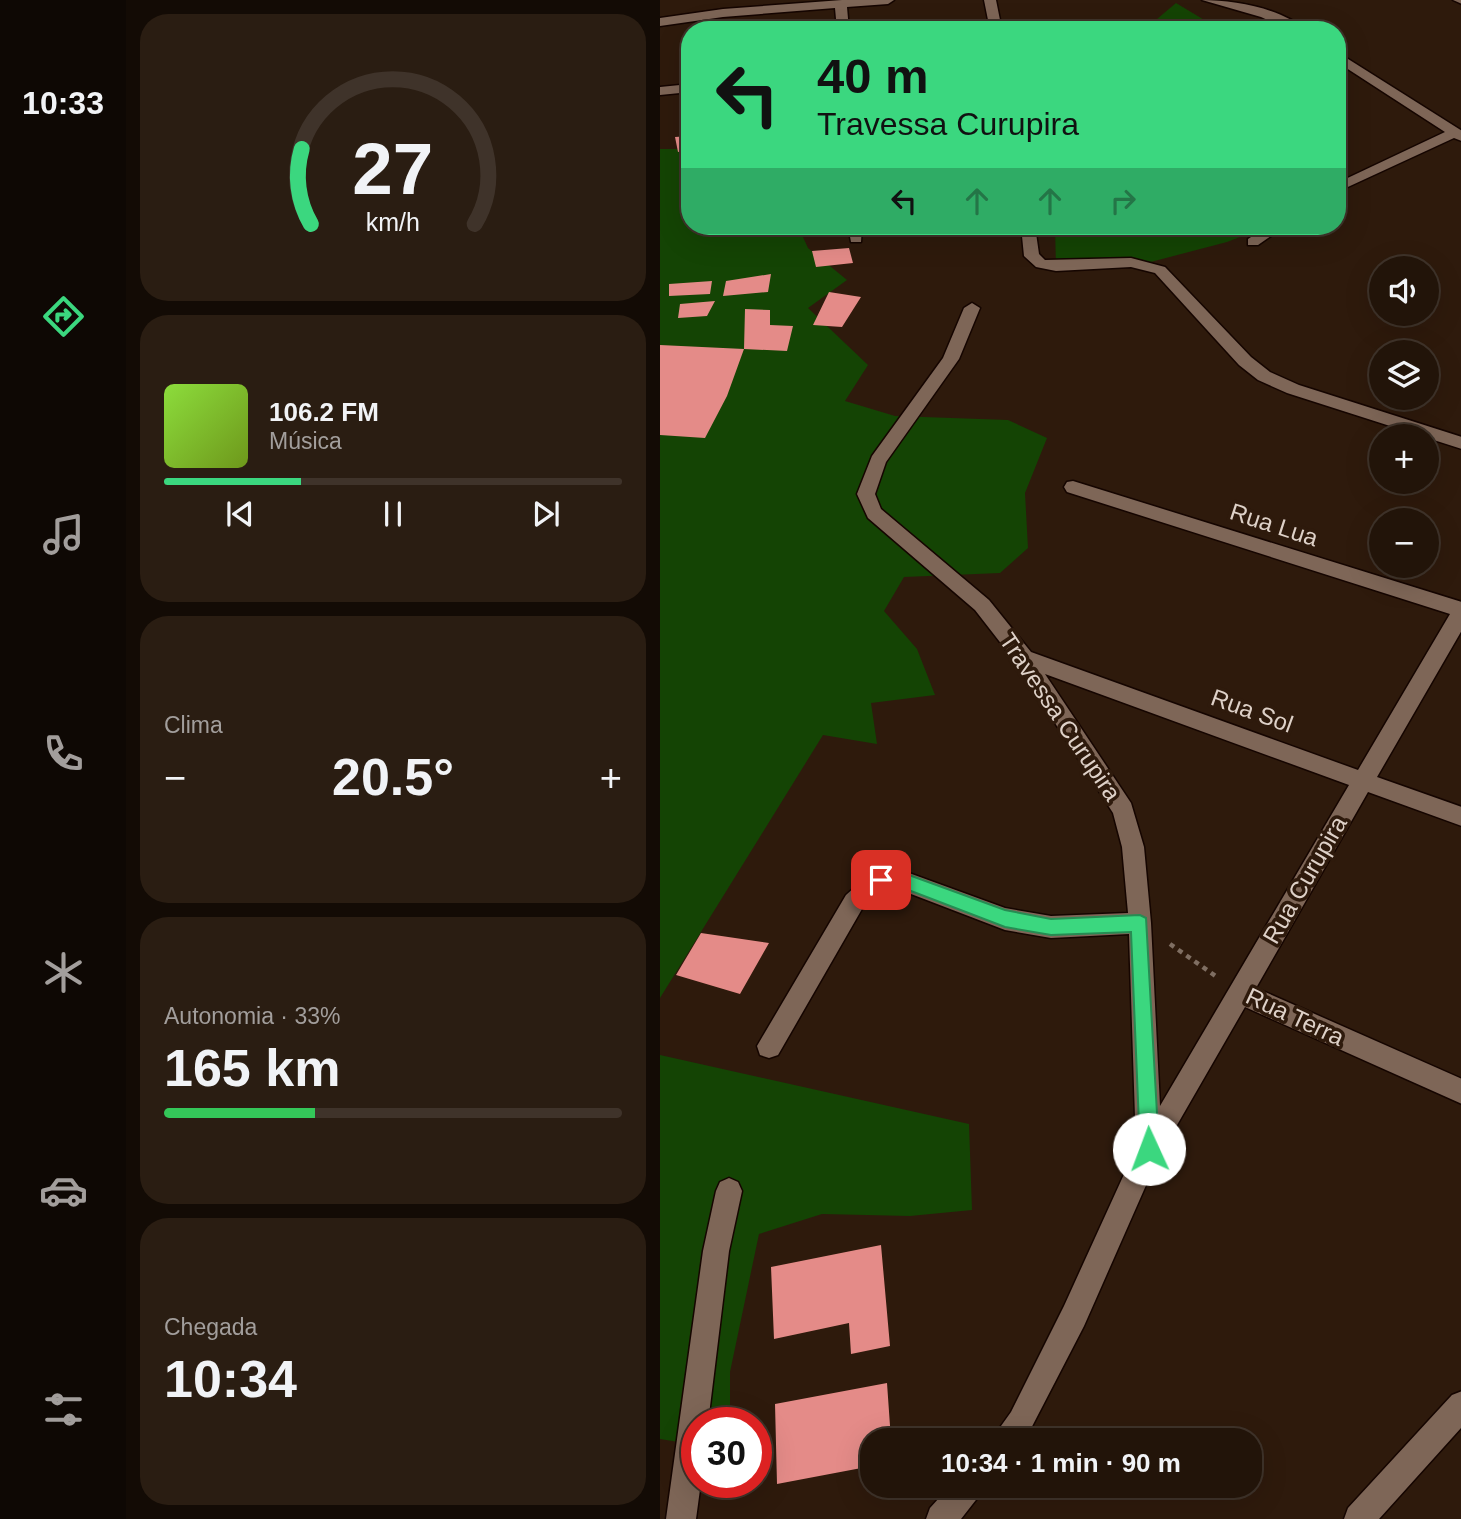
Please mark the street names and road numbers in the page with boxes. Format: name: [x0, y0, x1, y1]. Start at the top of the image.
street label: Rua Lua: [1227, 498, 1322, 552]
street label: Travessa Curupira: [994, 628, 1127, 806]
street label: Rua Sol: [1207, 683, 1297, 738]
street label: Rua Curupira: [1257, 811, 1352, 948]
street label: Rua Terra: [1242, 982, 1349, 1051]

